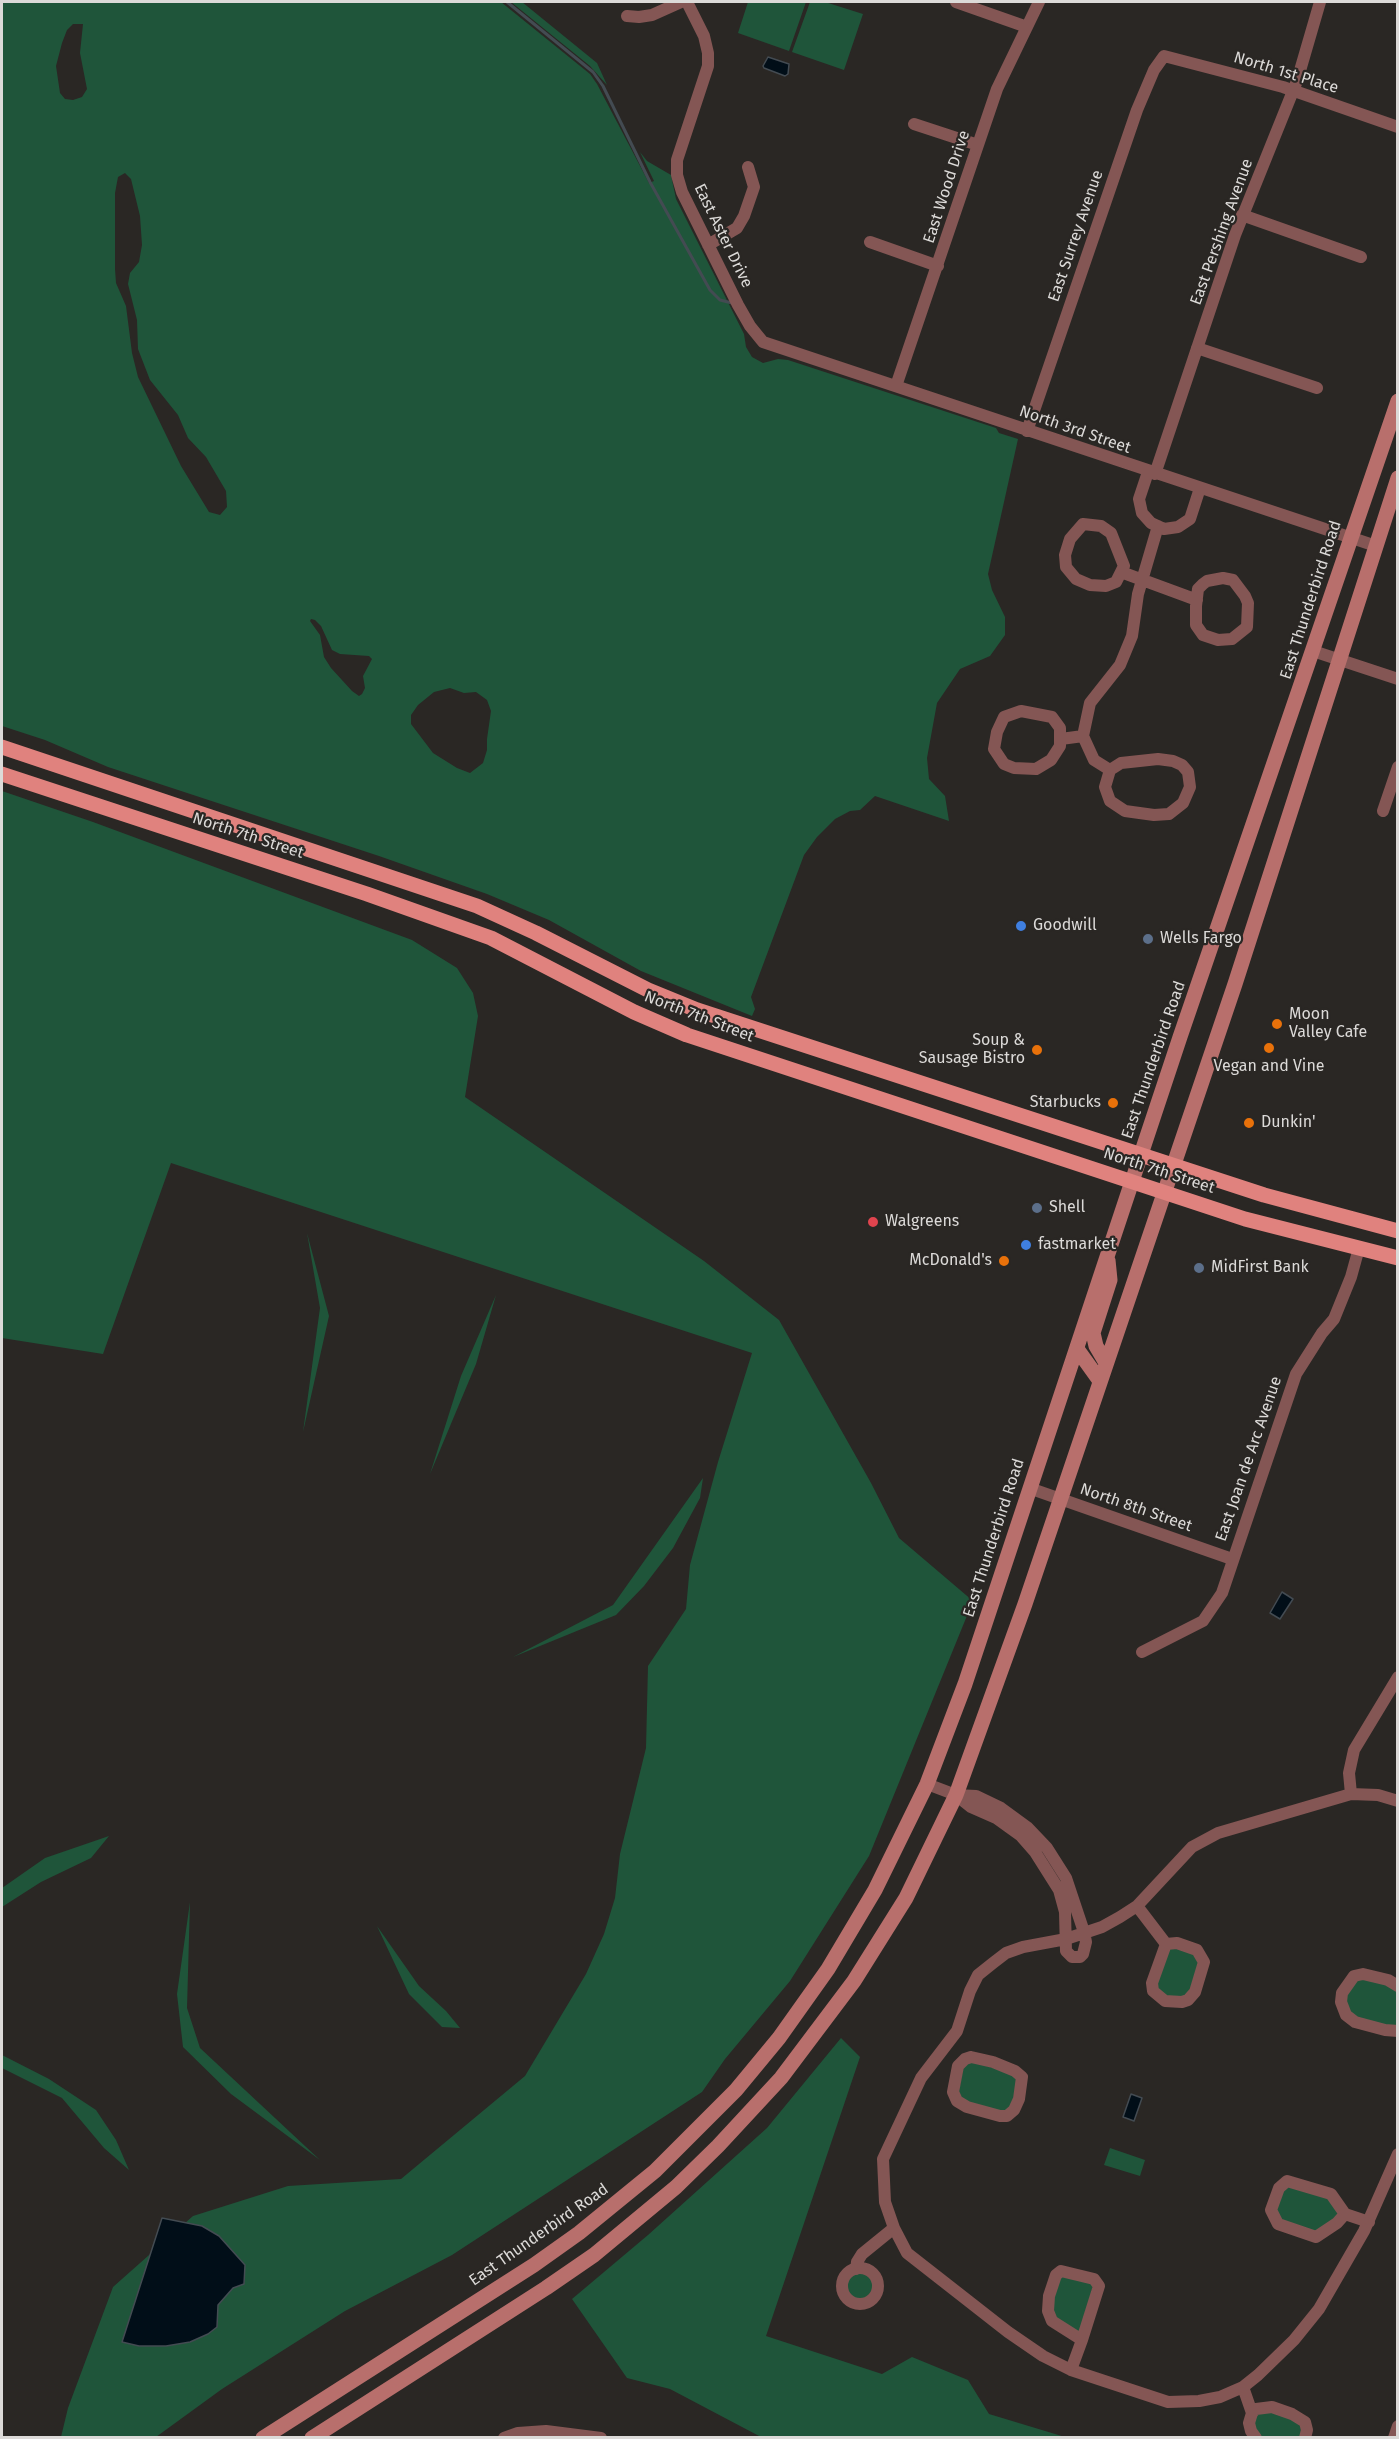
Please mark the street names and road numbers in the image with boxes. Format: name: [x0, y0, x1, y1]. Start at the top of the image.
street label: North 1st Place: [1231, 48, 1341, 98]
street label: East Wood Drive: [920, 128, 974, 246]
street label: East Pershing Avenue: [1187, 156, 1257, 308]
street label: East Surrey Avenue: [1044, 168, 1108, 304]
street label: East Aster Drive: [690, 181, 756, 291]
street label: North 3rd Street: [1017, 402, 1133, 458]
street label: East Thunderbird Road: [1276, 518, 1346, 682]
street label: North 7th Street: [190, 809, 306, 863]
street label: East Thunderbird Road: [1118, 979, 1190, 1141]
street label: North 7th Street: [642, 987, 756, 1047]
street label: North 7th Street: [1101, 1144, 1217, 1198]
street label: East Joan de Arc Avenue: [1212, 1374, 1286, 1544]
street label: East Thunderbird Road: [959, 1456, 1029, 1620]
street label: North 8th Street: [1077, 1480, 1195, 1536]
street label: East Thunderbird Road: [466, 2180, 612, 2290]

